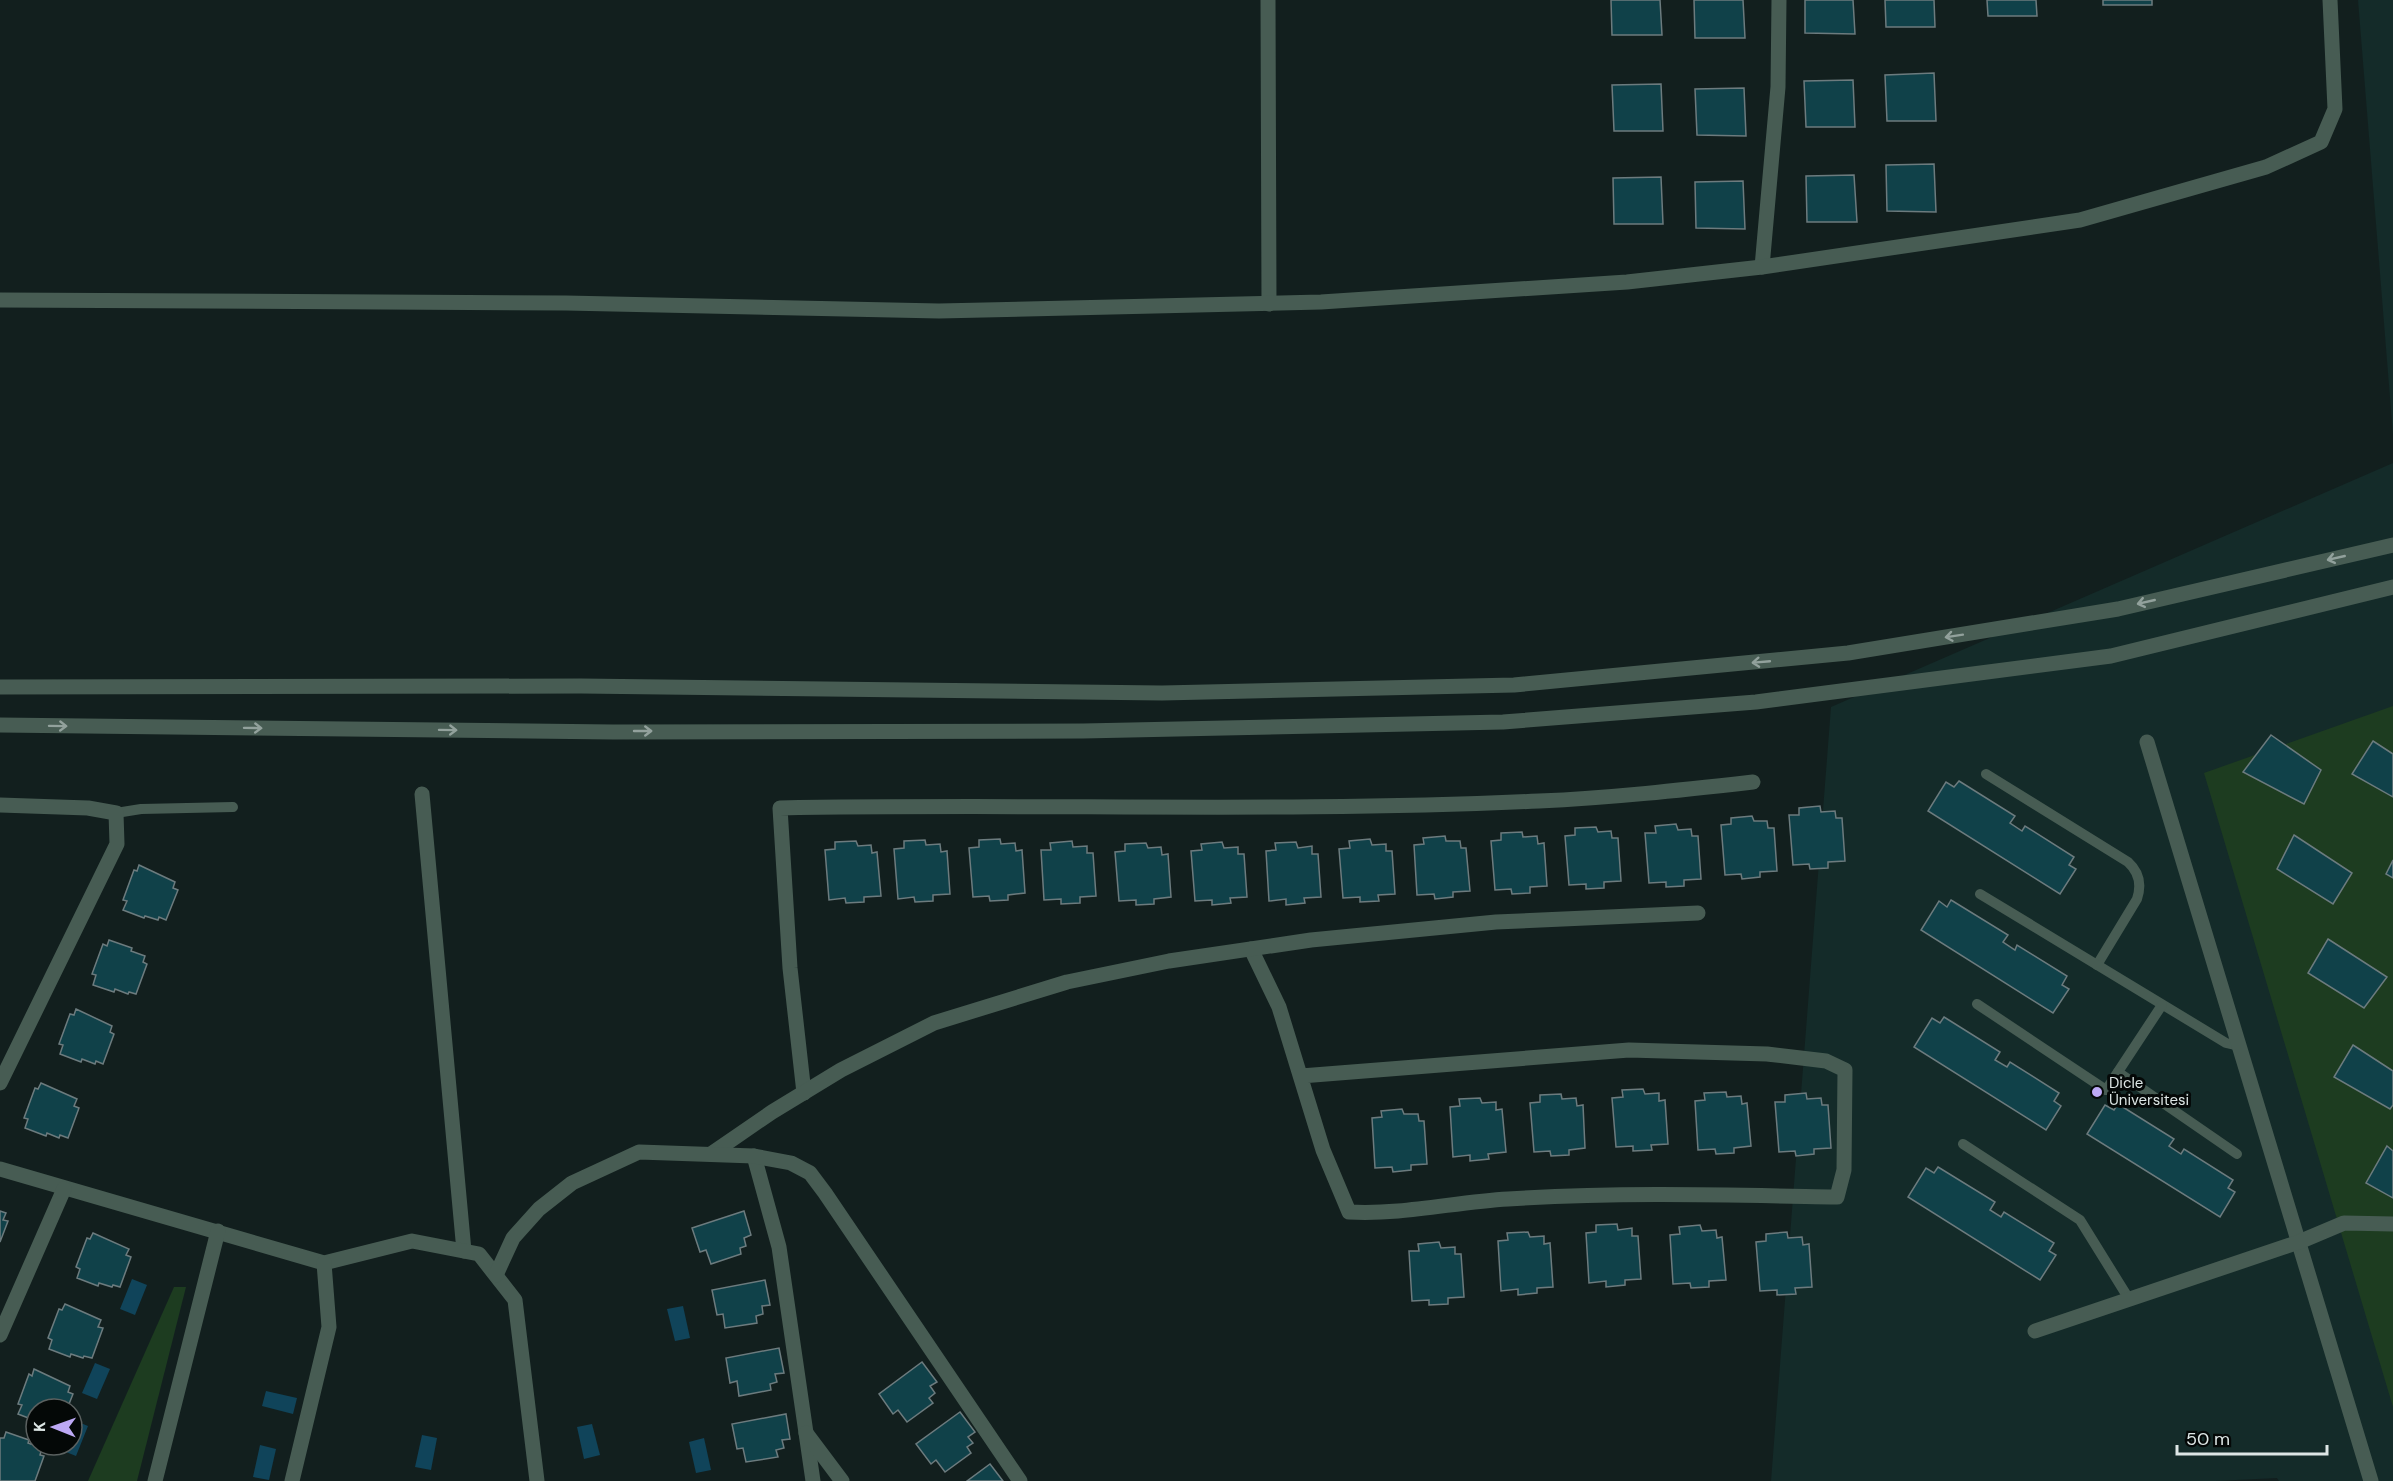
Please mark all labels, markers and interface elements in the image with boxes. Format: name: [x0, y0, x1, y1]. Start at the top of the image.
one-way arrow: [2327, 553, 2346, 565]
one-way arrow: [2137, 597, 2156, 609]
one-way arrow: [1945, 631, 1964, 642]
one-way arrow: [1751, 657, 1771, 668]
one-way arrow: [48, 720, 68, 732]
one-way arrow: [243, 722, 263, 734]
one-way arrow: [438, 724, 458, 736]
one-way arrow: [633, 726, 653, 737]
place label: Dicle Üniversitesi: [2109, 1073, 2189, 1110]
marker: Dicle Üniversitesi: [2090, 1085, 2104, 1099]
north arrow: [24, 1397, 84, 1457]
scale bar: [2177, 1418, 2327, 1456]
text: K: [29, 1421, 50, 1432]
text: 50 m: [2186, 1427, 2230, 1451]

